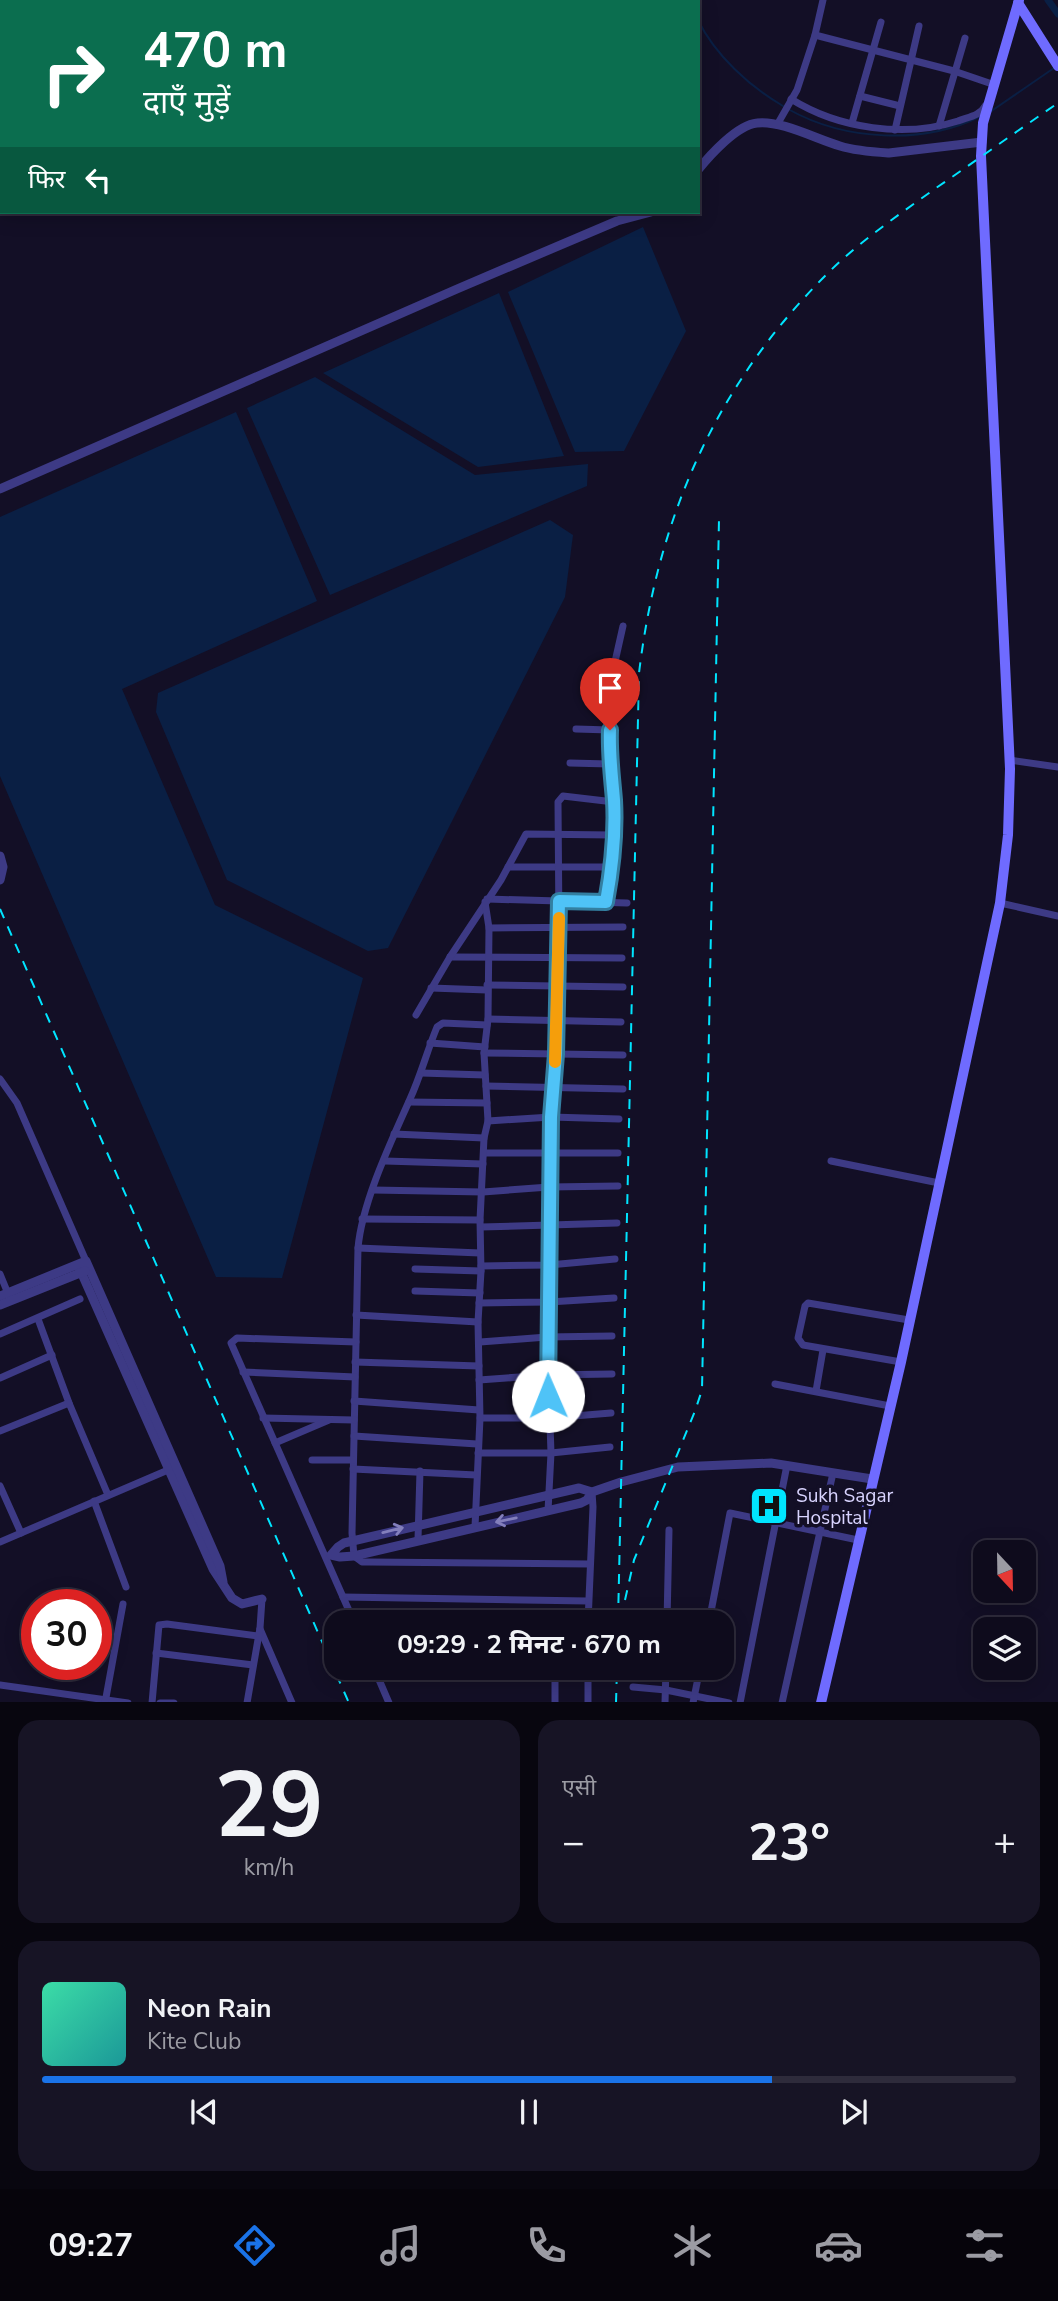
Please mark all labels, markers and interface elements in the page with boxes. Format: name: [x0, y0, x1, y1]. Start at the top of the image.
text: 470 m: [143, 17, 287, 84]
icon: right: [28, 28, 119, 119]
text: दाएँ मुड़ें: [143, 81, 230, 124]
icon: left: [79, 161, 117, 199]
text: फिर: [28, 162, 65, 197]
pin: [580, 658, 640, 730]
icon: arrive: [591, 669, 629, 707]
position arrow: [511, 1359, 585, 1433]
place label: Sukh Sagar Hospital: [796, 1483, 893, 1531]
hospital icon: Sukh Sagar Hospital: [748, 1485, 790, 1527]
one-way arrow: [495, 1513, 518, 1527]
one-way arrow: [381, 1523, 404, 1537]
north arrow: [973, 1540, 1036, 1603]
map controls: [973, 1540, 1036, 1680]
speed limit sign: 30: [21, 1589, 112, 1680]
button: layers: [973, 1617, 1036, 1680]
text: 09:29 · 2 मिनट · 670 m: [397, 1627, 661, 1662]
text: 29: [214, 1744, 324, 1868]
text: एसी: [562, 1772, 596, 1803]
text: 23°: [748, 1807, 830, 1878]
text: −: [562, 1817, 585, 1868]
text: +: [993, 1817, 1016, 1868]
text: km/h: [244, 1852, 294, 1883]
text: Neon Rain: [147, 1991, 272, 2026]
text: Kite Club: [147, 2026, 241, 2057]
icon: previous: [185, 2093, 223, 2131]
icon: pause: [510, 2093, 548, 2131]
icon: next: [835, 2093, 873, 2131]
icon: directions: [230, 2221, 279, 2270]
icon: music: [376, 2221, 425, 2270]
icon: phone: [522, 2221, 571, 2270]
icon: climate: [668, 2221, 717, 2270]
icon: car: [814, 2221, 863, 2270]
icon: filters: [960, 2221, 1009, 2270]
text: 09:27: [49, 2224, 133, 2267]

